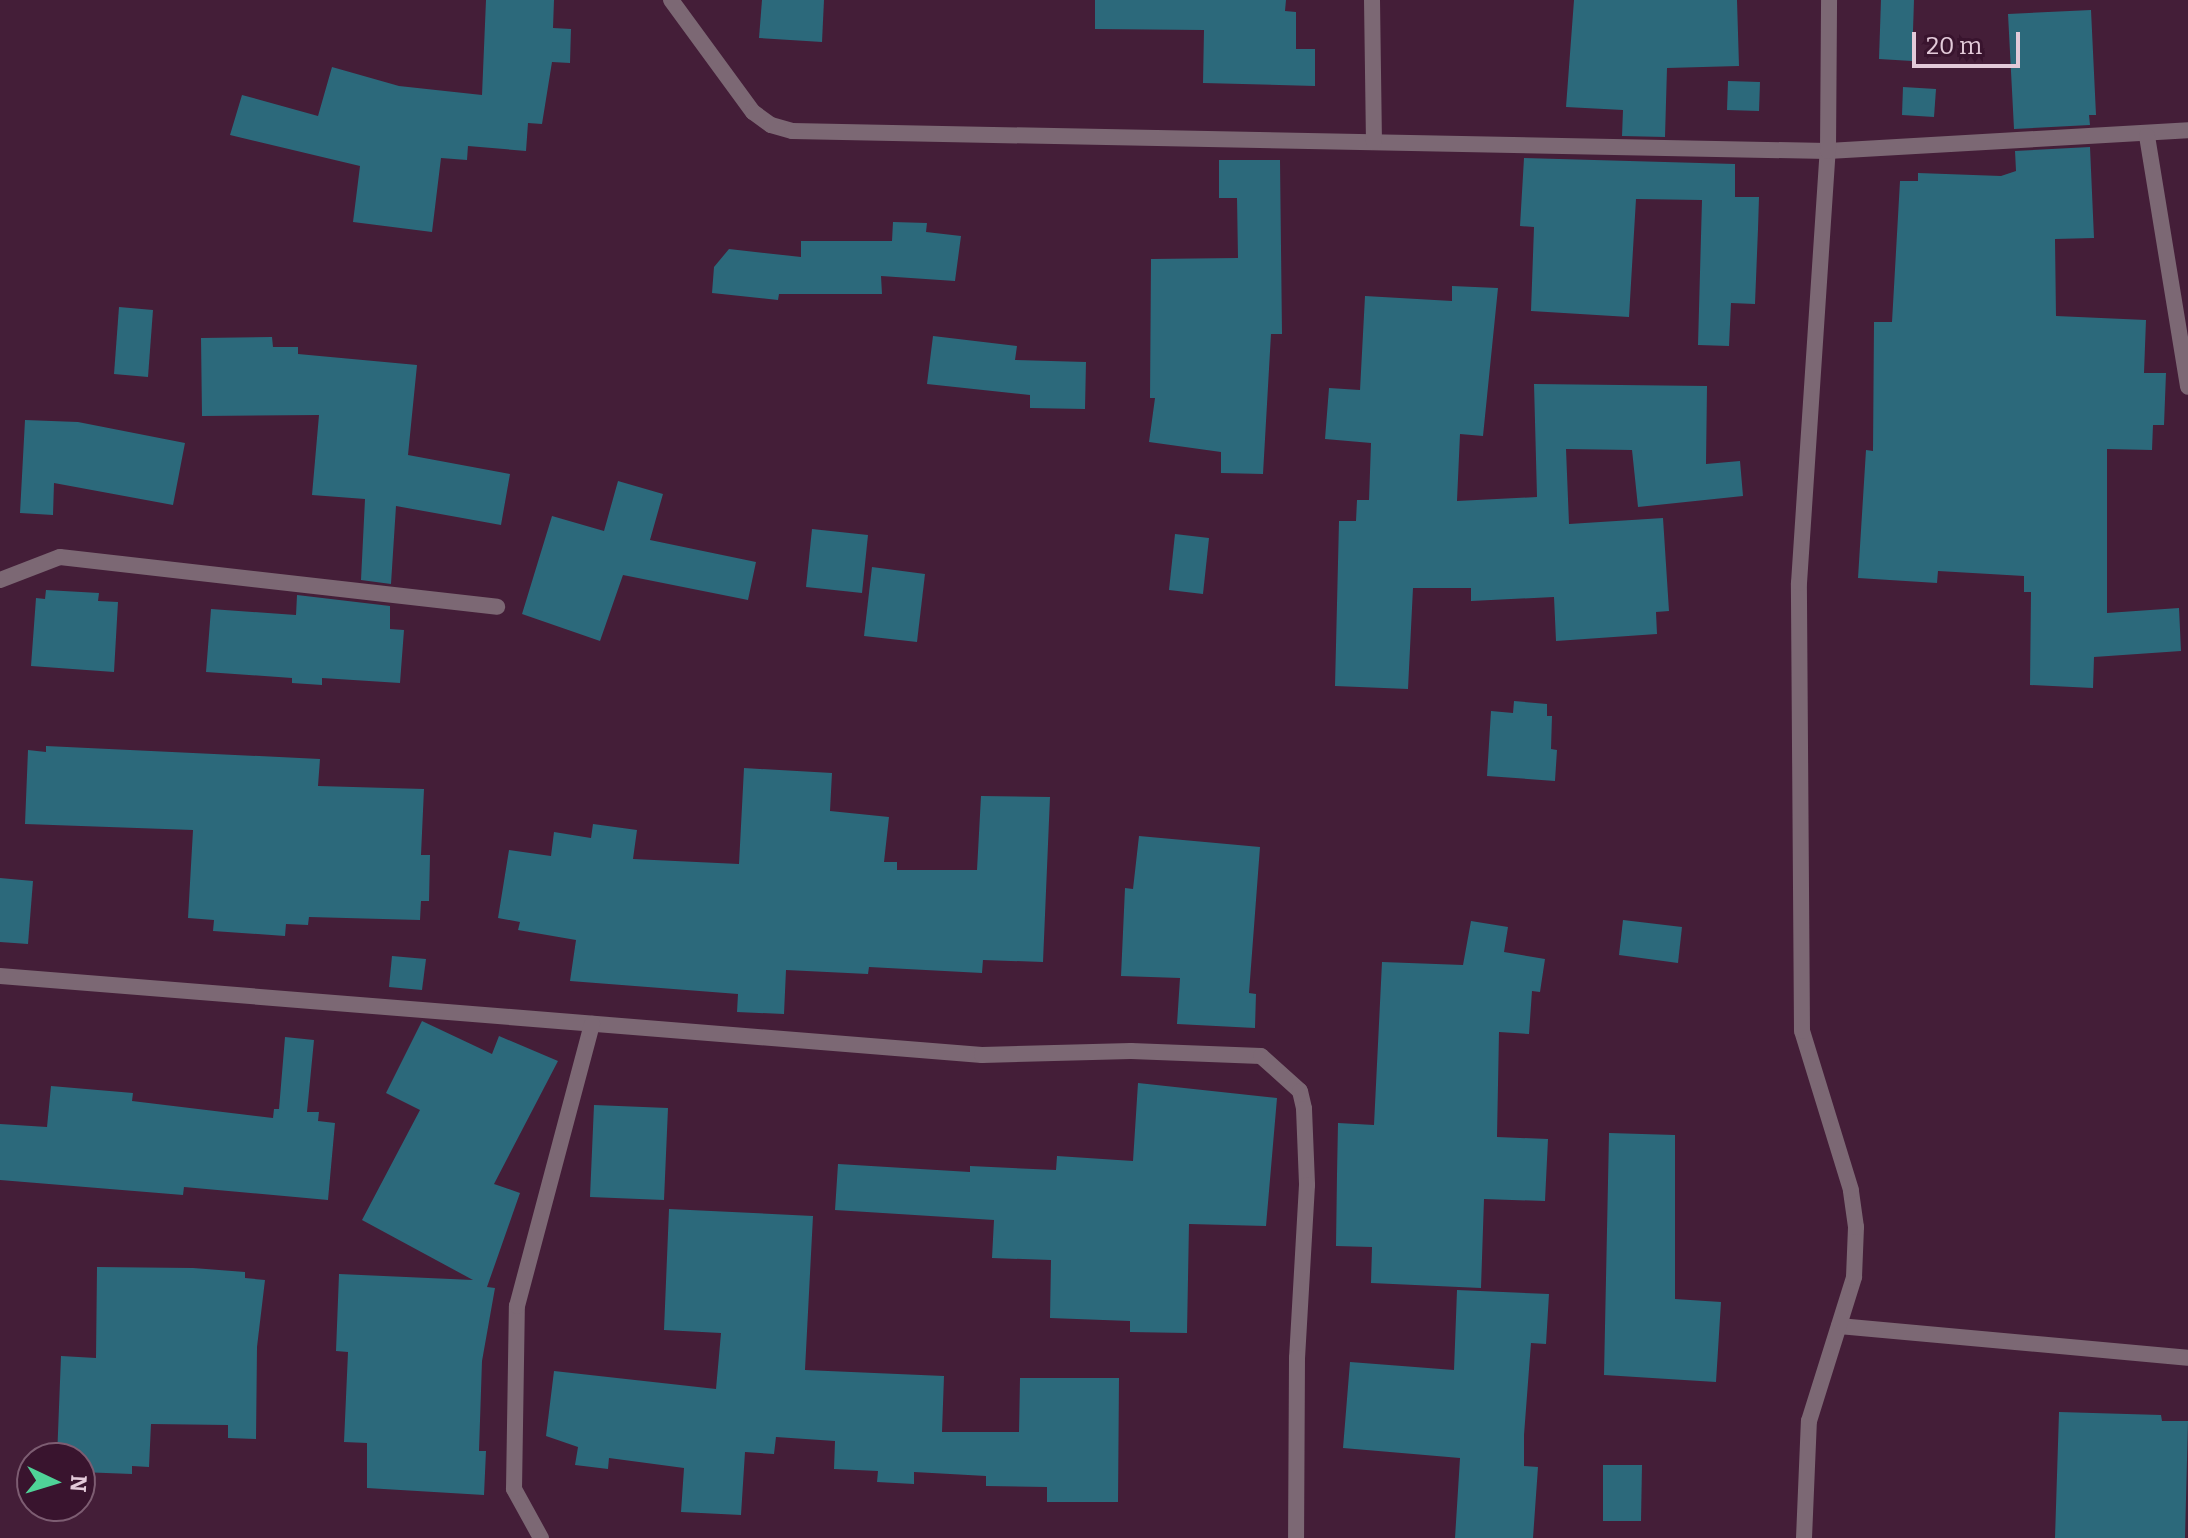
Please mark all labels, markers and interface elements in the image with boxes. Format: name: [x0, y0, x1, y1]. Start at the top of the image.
scale bar: [1916, 16, 2024, 66]
text: 20 m: [1926, 32, 1982, 60]
north arrow: [16, 1442, 96, 1522]
text: N: [64, 1474, 93, 1493]

